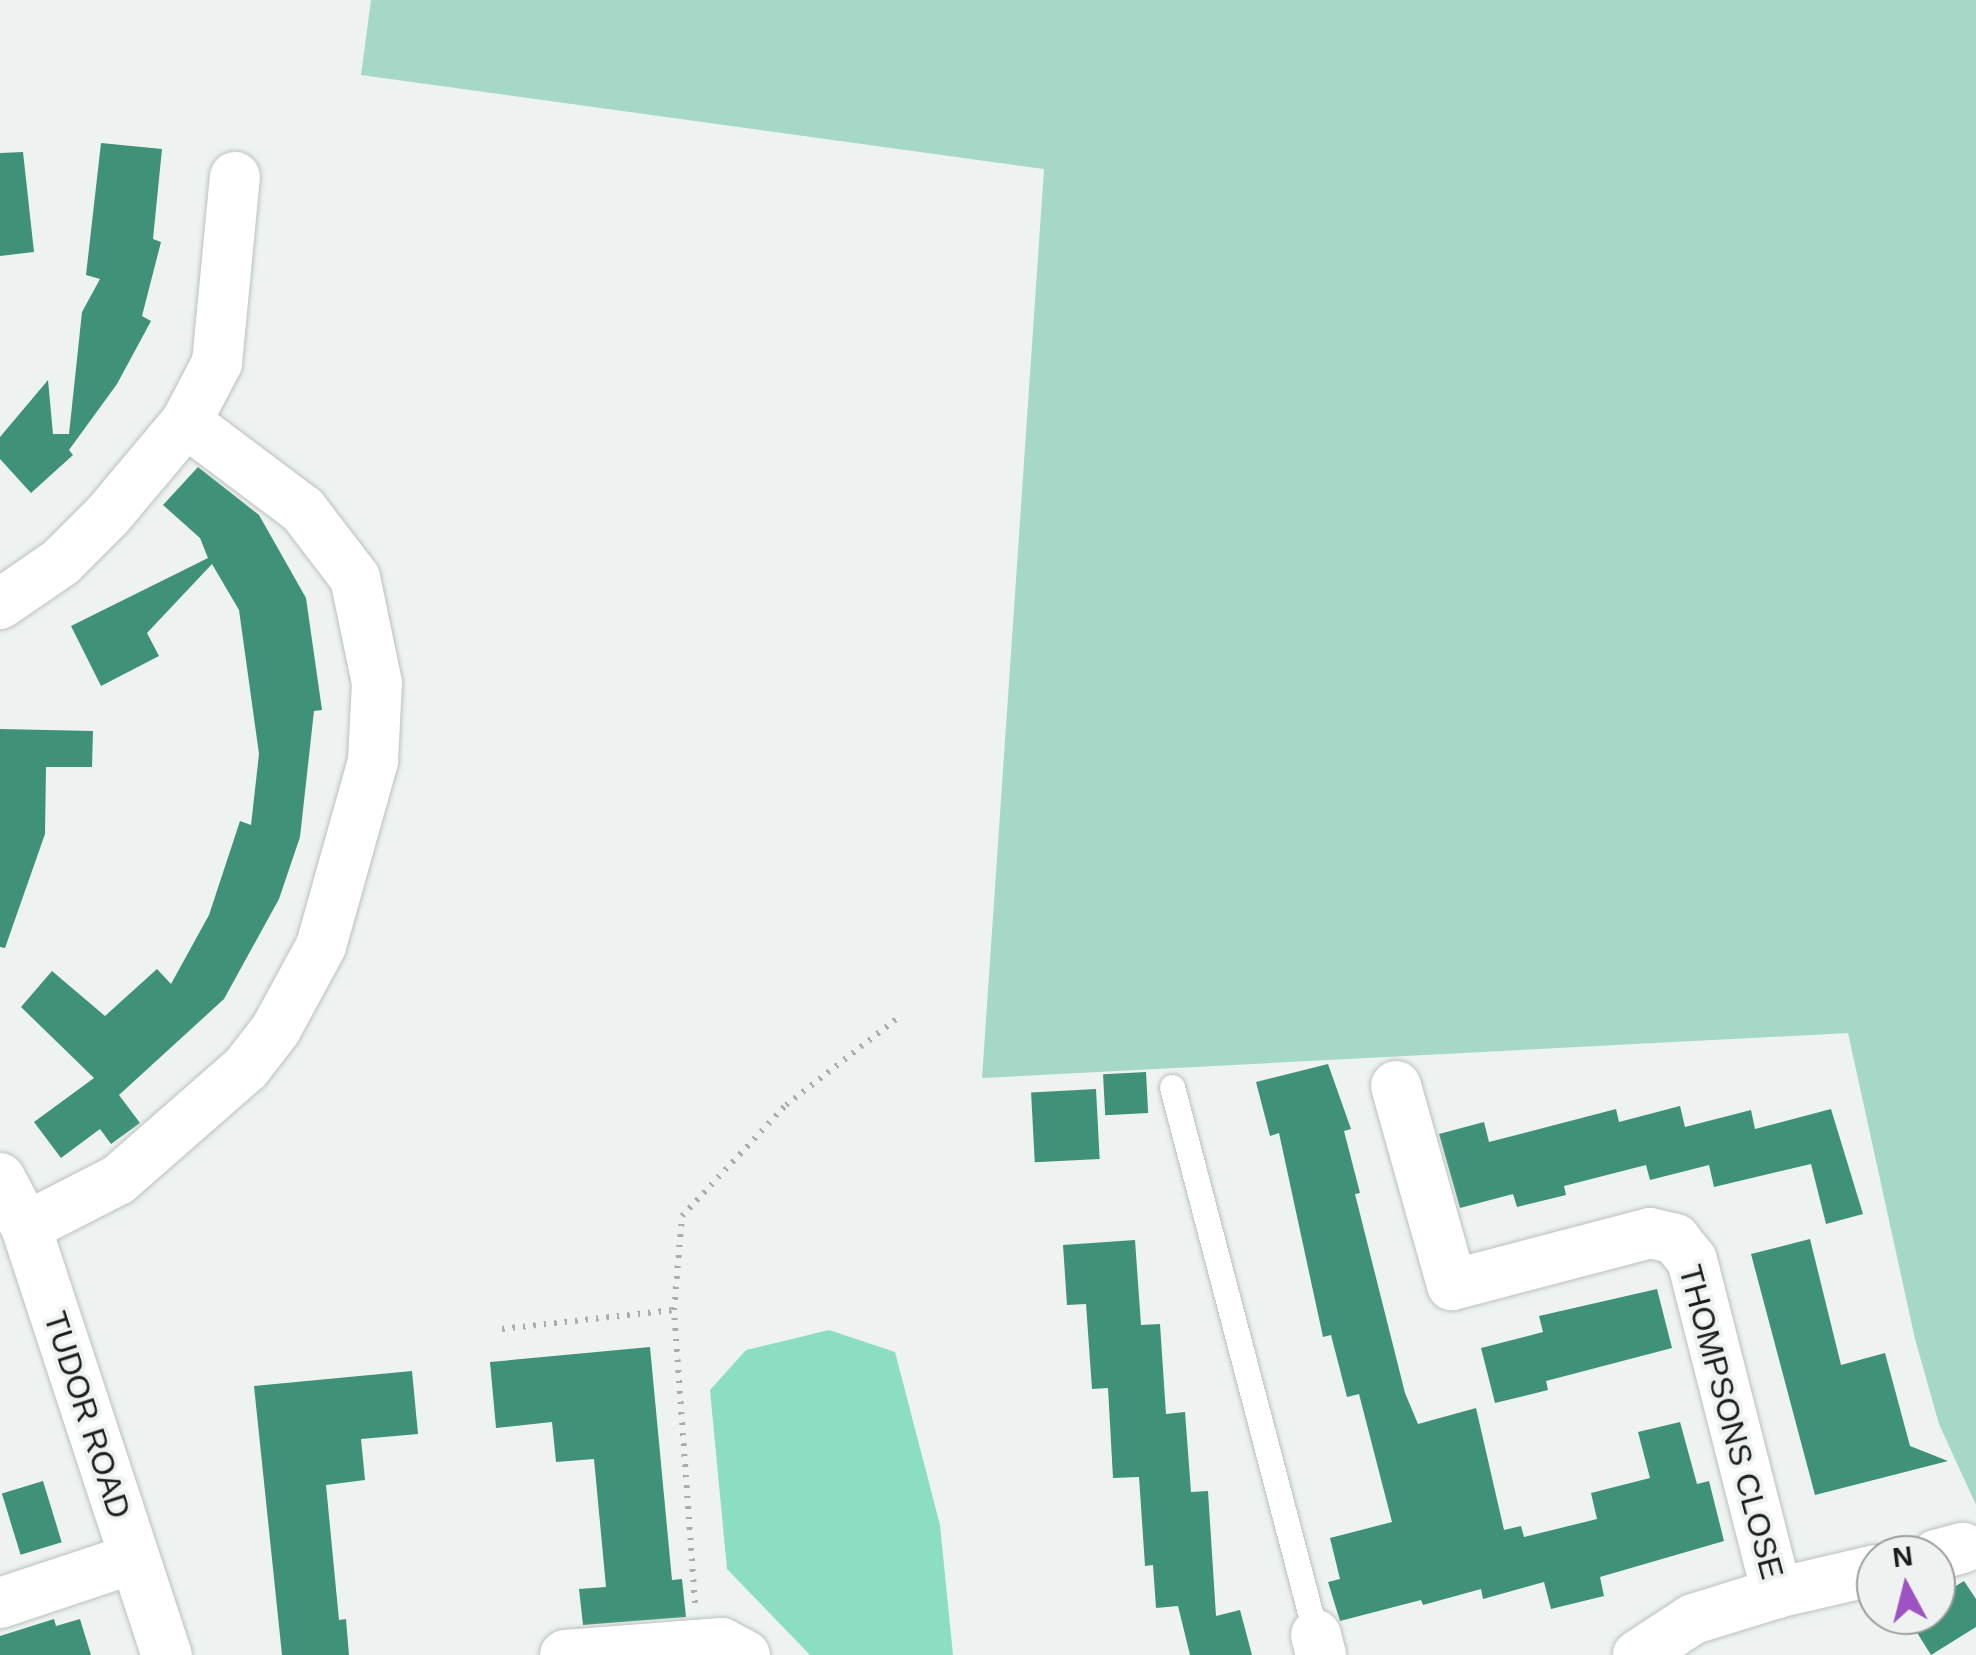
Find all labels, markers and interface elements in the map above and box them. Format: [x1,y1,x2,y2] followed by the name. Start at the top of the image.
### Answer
[1671,1261,1791,1583] street label: THOMPSONS CLOSE
[36,1307,138,1523] street label: TUDOR ROAD
[1856,1535,1956,1635] north arrow
[1891,1540,1914,1573] text: N

